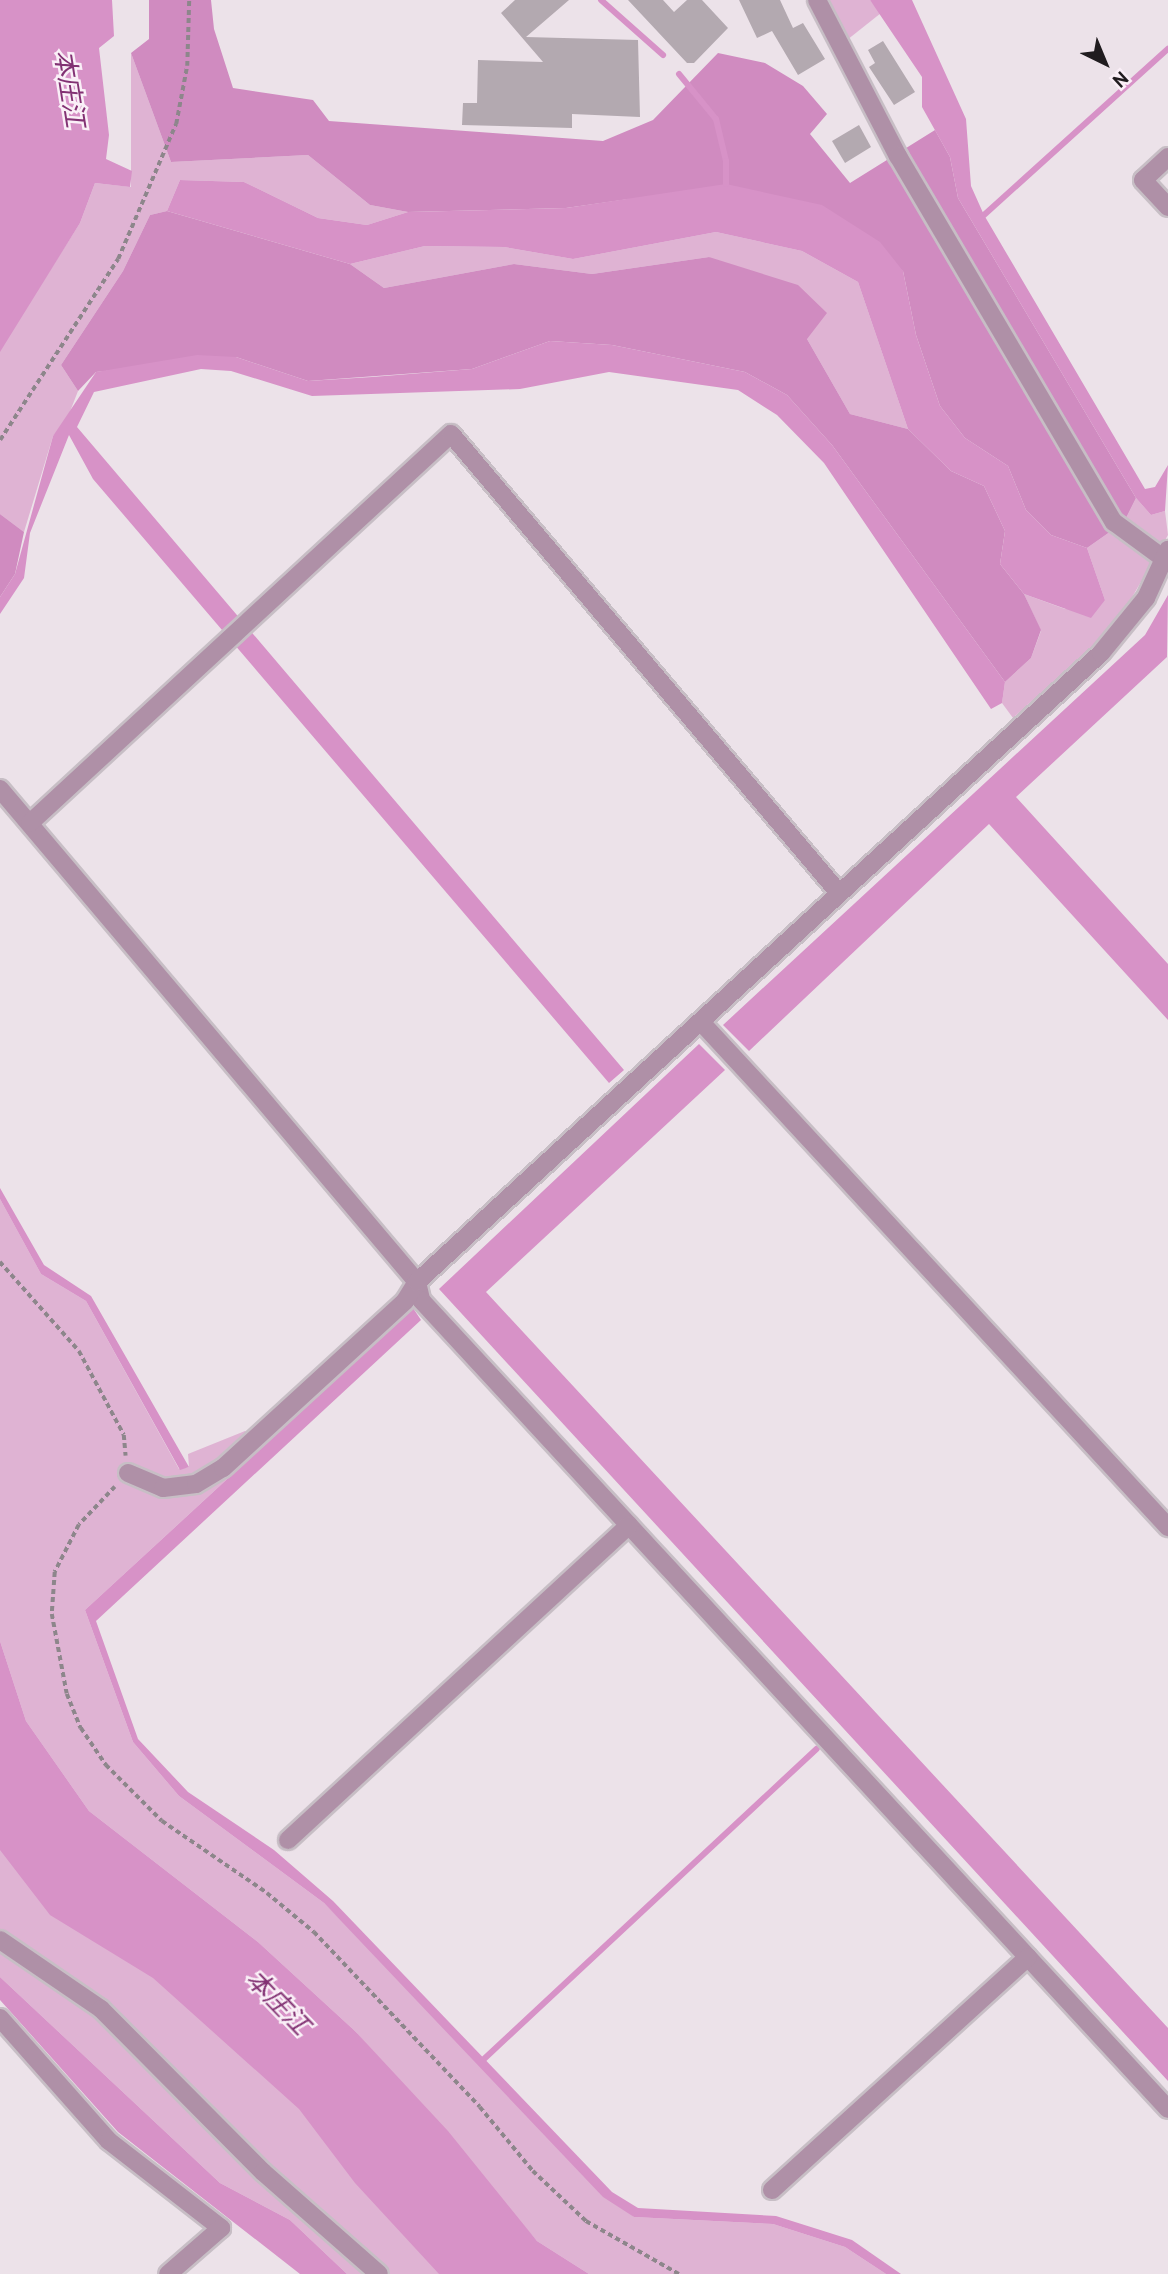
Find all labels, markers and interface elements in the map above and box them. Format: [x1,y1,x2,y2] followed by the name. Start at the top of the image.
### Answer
[1070,28,1140,98] north arrow
[45,48,89,130] water label: 本庄江
[1106,65,1132,92] text: N
[238,1965,314,2043] water label: 本庄江

